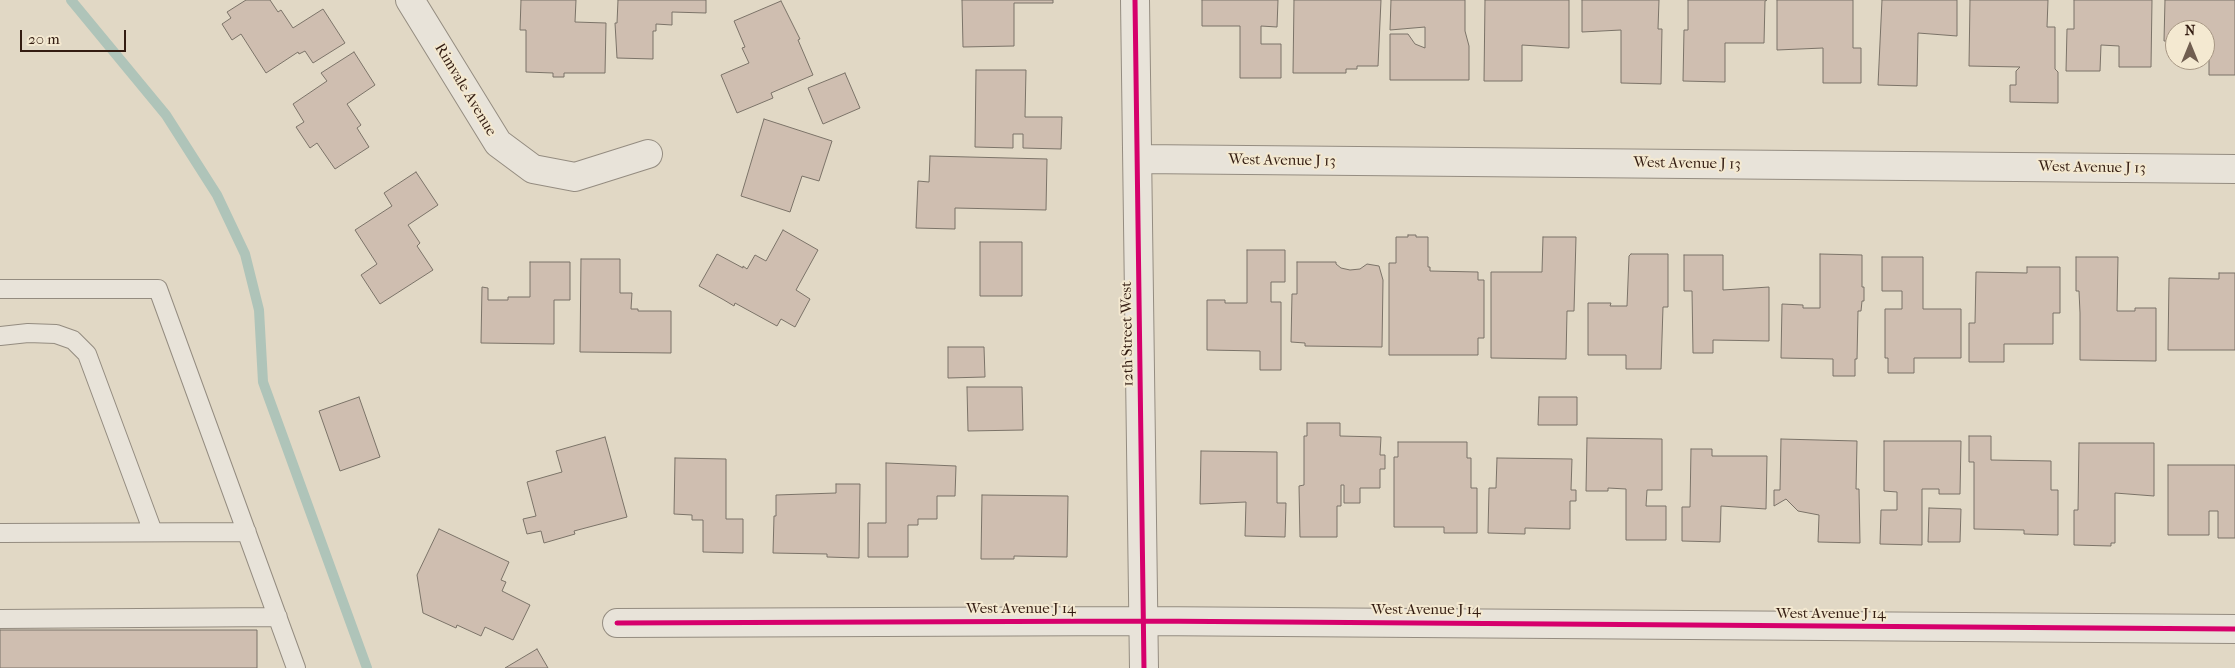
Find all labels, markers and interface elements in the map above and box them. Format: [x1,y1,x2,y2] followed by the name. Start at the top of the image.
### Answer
[22,20,129,52] scale bar
[2165,20,2215,70] north arrow
[2185,22,2195,39] text: N
[28,30,60,48] text: 20 m
[430,40,500,140] street label: Rimvale Avenue
[1228,151,1336,171] street label: West Avenue J 13
[1633,154,1741,174] street label: West Avenue J 13
[2038,158,2146,178] street label: West Avenue J 13
[1118,281,1138,387] street label: 12th Street West
[966,600,1076,618] street label: West Avenue J 14
[1371,601,1481,619] street label: West Avenue J 14
[1776,605,1886,623] street label: West Avenue J 14

